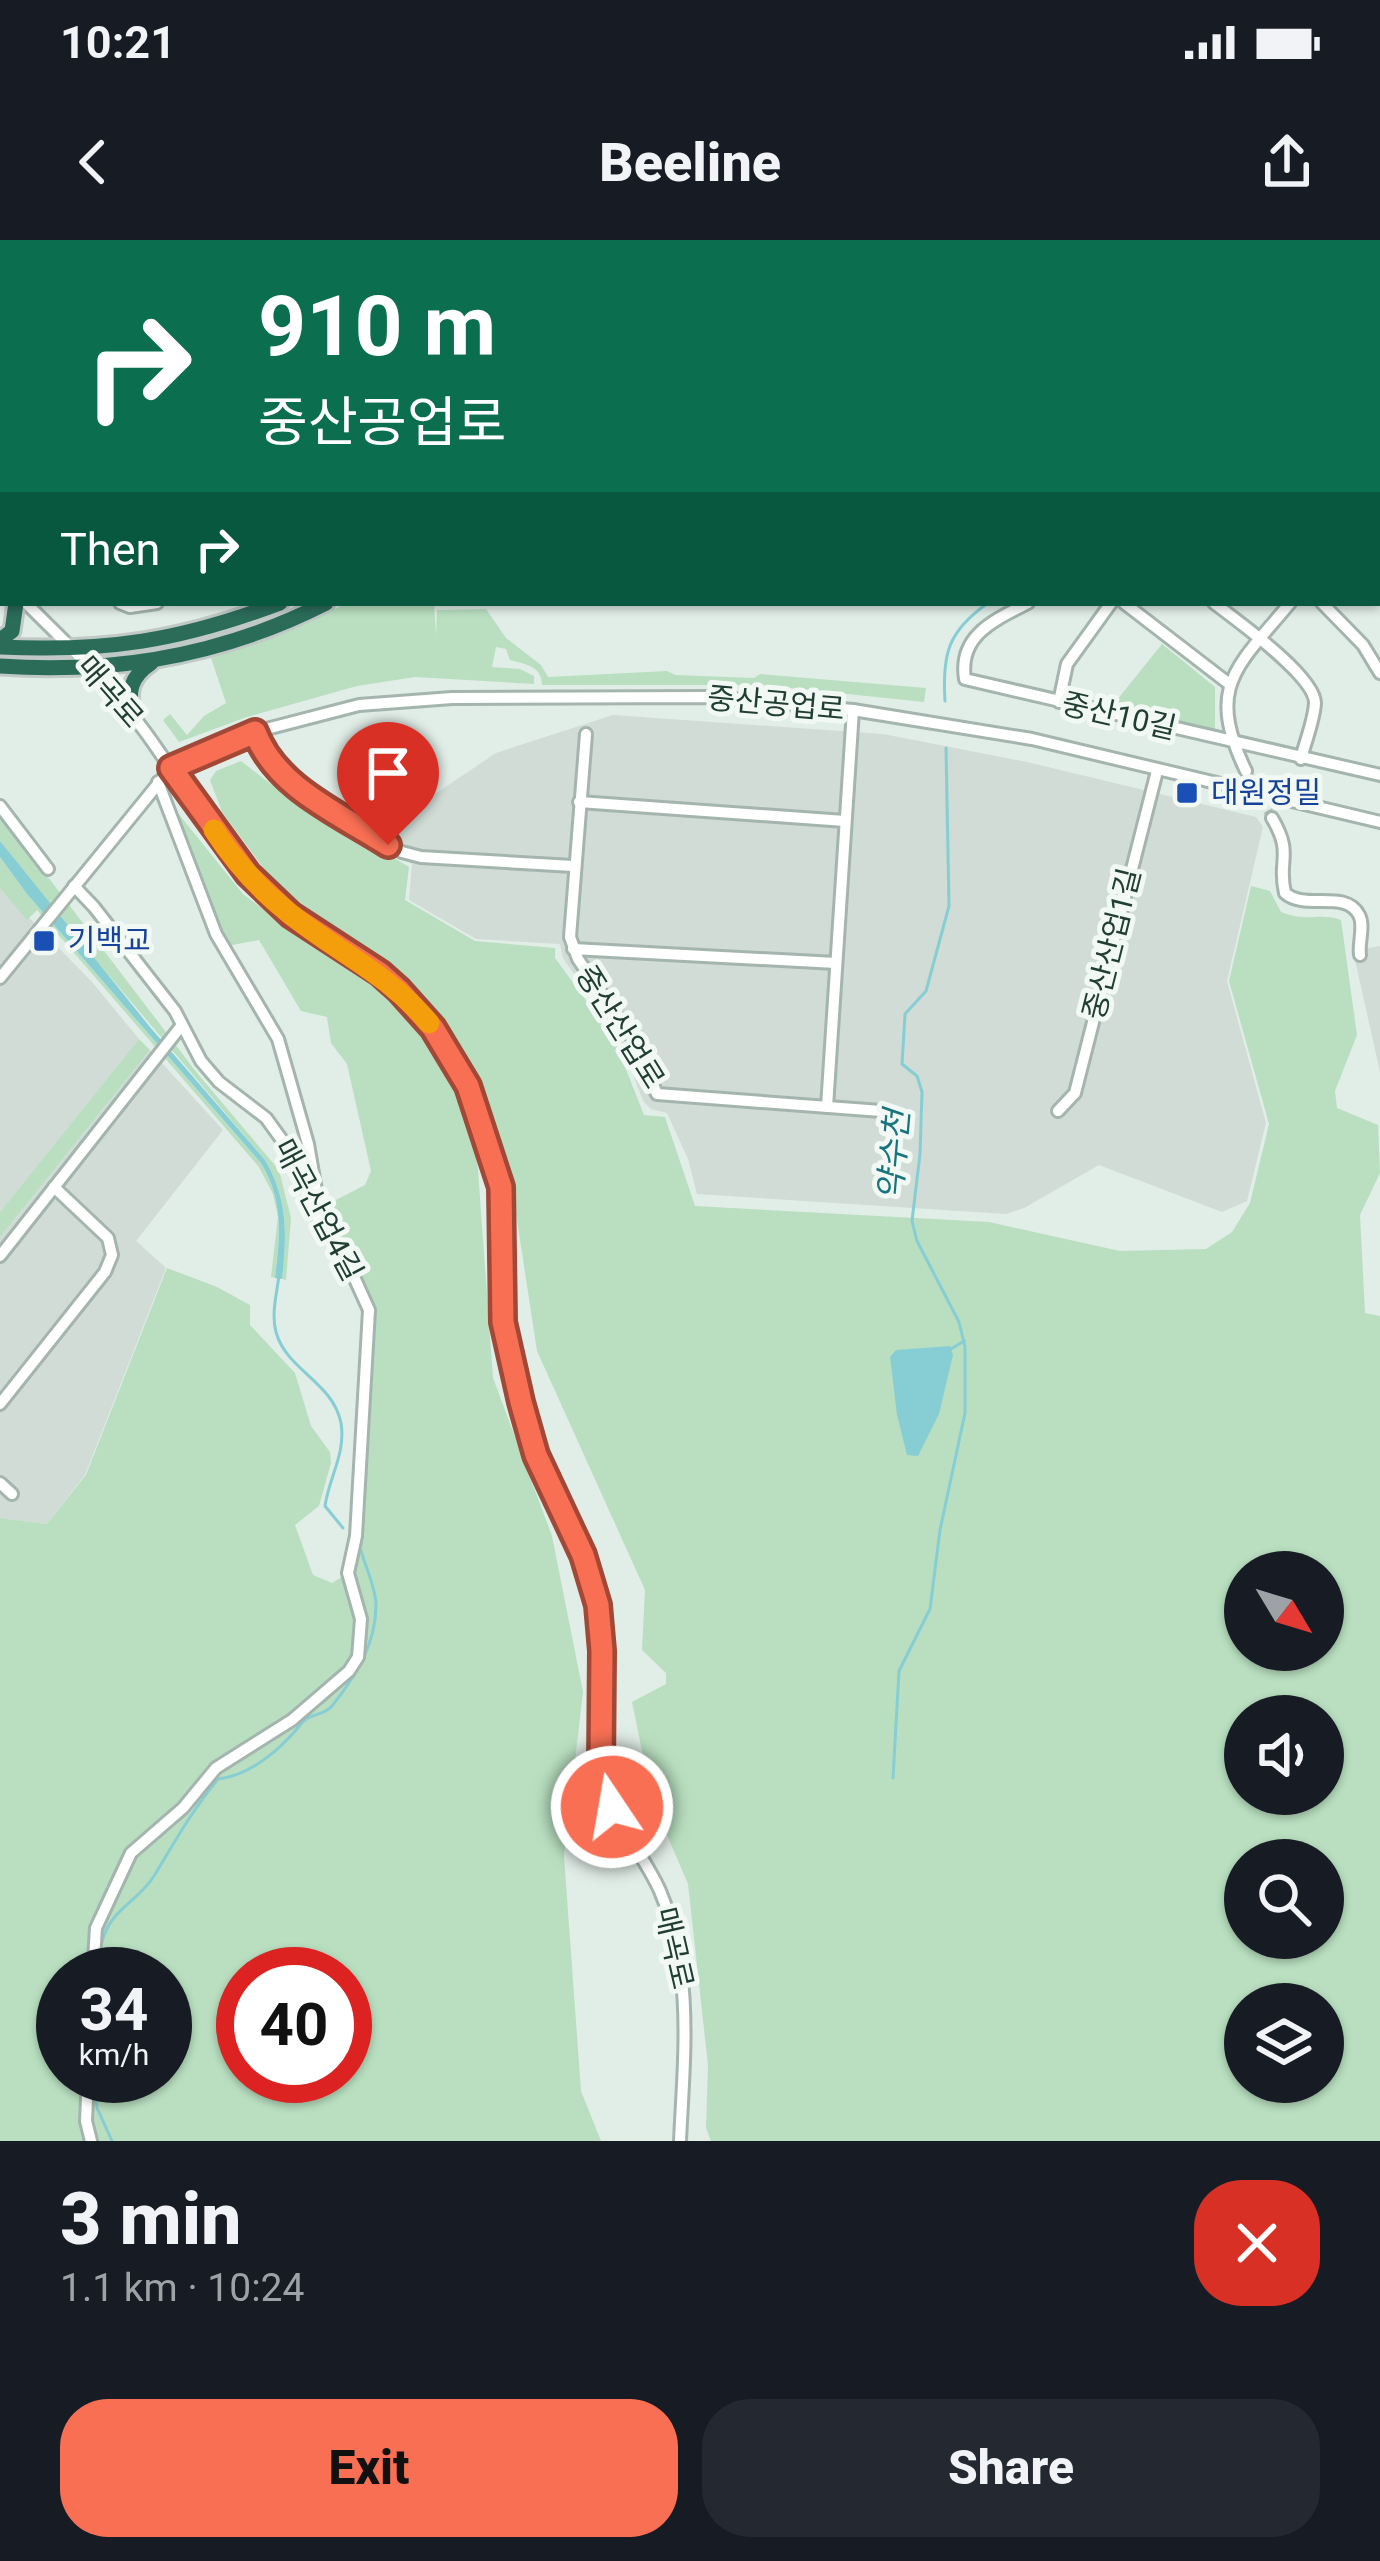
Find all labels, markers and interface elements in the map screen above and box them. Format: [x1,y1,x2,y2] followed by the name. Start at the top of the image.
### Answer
[60,16,176,69] text: 10:21
[60,129,126,195] icon: back
[1254,129,1320,195] icon: share
[599,131,781,194] text: Beeline
[258,277,496,376] text: 910 m
[60,288,216,444] icon: right
[258,391,506,454] text: 중산공업로
[184,516,250,582] icon: right
[60,523,160,576] text: Then
[70,649,151,734] street label: 매곡로
[706,680,846,727] street label: 중산공업로
[1058,685,1180,746] street label: 중산10길
[337,722,439,845] pin
[355,740,421,806] icon: arrive
[1211,775,1321,810] place label: 대원정밀
[1174,780,1200,806] marker: 대원정밀
[1076,865,1147,1023] street label: 중산산업1길
[68,923,151,958] place label: 기백교
[31,928,57,954] marker: 기백교
[569,959,672,1095] street label: 중산산업로
[870,1104,917,1202] water label: 약수천
[267,1133,370,1286] street label: 매곡산업4길
[1224,1551,1344,1671] north arrow
[1224,1551,1344,2103] map controls
[1224,1695,1344,1815] button: sound
[549,1744,675,1870] position arrow
[1224,1839,1344,1959] button: search
[648,1904,701,1992] street label: 매곡로
[216,1947,372,2103] speed limit sign: 40
[80,1974,148,2045] text: 34
[1224,1983,1344,2103] button: layers
[79,2037,149,2072] text: km/h
[60,2177,242,2262] text: 3 min
[1194,2180,1320,2306] button: close
[60,2265,304,2311] text: 1.1 km · 10:24
[60,2399,678,2537] button: Exit
[702,2399,1320,2537] button: Share

